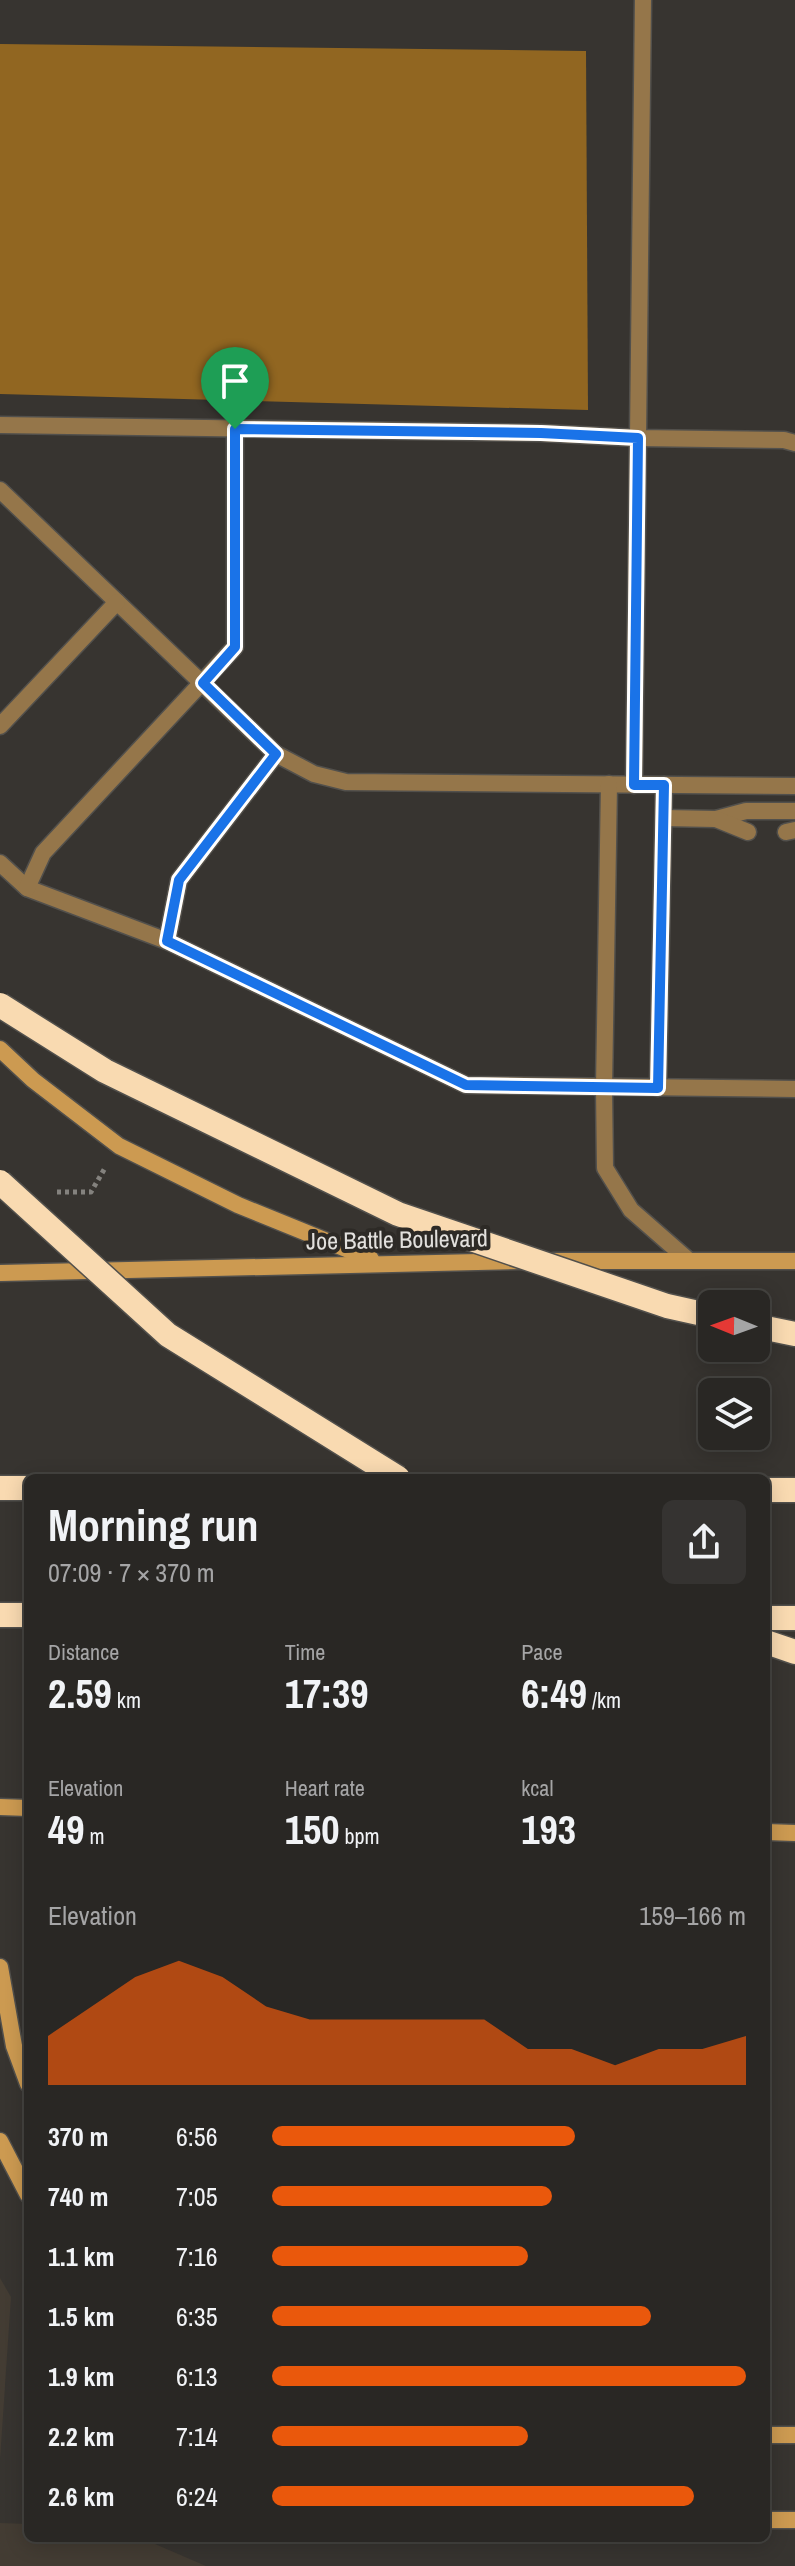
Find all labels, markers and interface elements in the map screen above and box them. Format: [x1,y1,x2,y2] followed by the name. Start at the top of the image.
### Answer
[201,347,269,429] pin
[213,359,257,403] icon: arrive
[306,1221,488,1257] street label: Joe Battle Boulevard
[698,1290,770,1362] north arrow
[698,1290,770,1450] map controls
[698,1378,770,1450] button: layers
[48,1495,258,1555] text: Morning run
[662,1500,746,1584] button: share
[48,1555,215,1590] text: 07:09 · 7 × 370 m
[48,1637,119,1667] text: Distance
[285,1637,325,1667] text: Time
[521,1637,562,1667] text: Pace
[48,1667,112,1720] text: 2.59
[285,1667,369,1720] text: 17:39
[521,1667,587,1720] text: 6:49
[112,1685,141,1715] text: km
[587,1685,621,1715] text: /km
[48,1773,123,1803] text: Elevation
[285,1773,365,1803] text: Heart rate
[521,1773,553,1803] text: kcal
[48,1803,84,1856] text: 49
[285,1803,339,1856] text: 150
[521,1803,576,1856] text: 193
[84,1821,105,1851] text: m
[339,1821,380,1851] text: bpm
[48,1898,137,1933] text: Elevation
[639,1898,746,1933] text: 159–166 m
[48,2119,108,2154] text: 370 m
[176,2119,218,2154] text: 6:56
[48,2179,108,2214] text: 740 m
[176,2179,218,2214] text: 7:05
[48,2239,114,2274] text: 1.1 km
[176,2239,218,2274] text: 7:16
[48,2299,114,2334] text: 1.5 km
[176,2299,218,2334] text: 6:35
[48,2359,114,2394] text: 1.9 km
[176,2359,218,2394] text: 6:13
[48,2419,114,2454] text: 2.2 km
[176,2419,218,2454] text: 7:14
[48,2479,114,2514] text: 2.6 km
[176,2479,218,2514] text: 6:24

